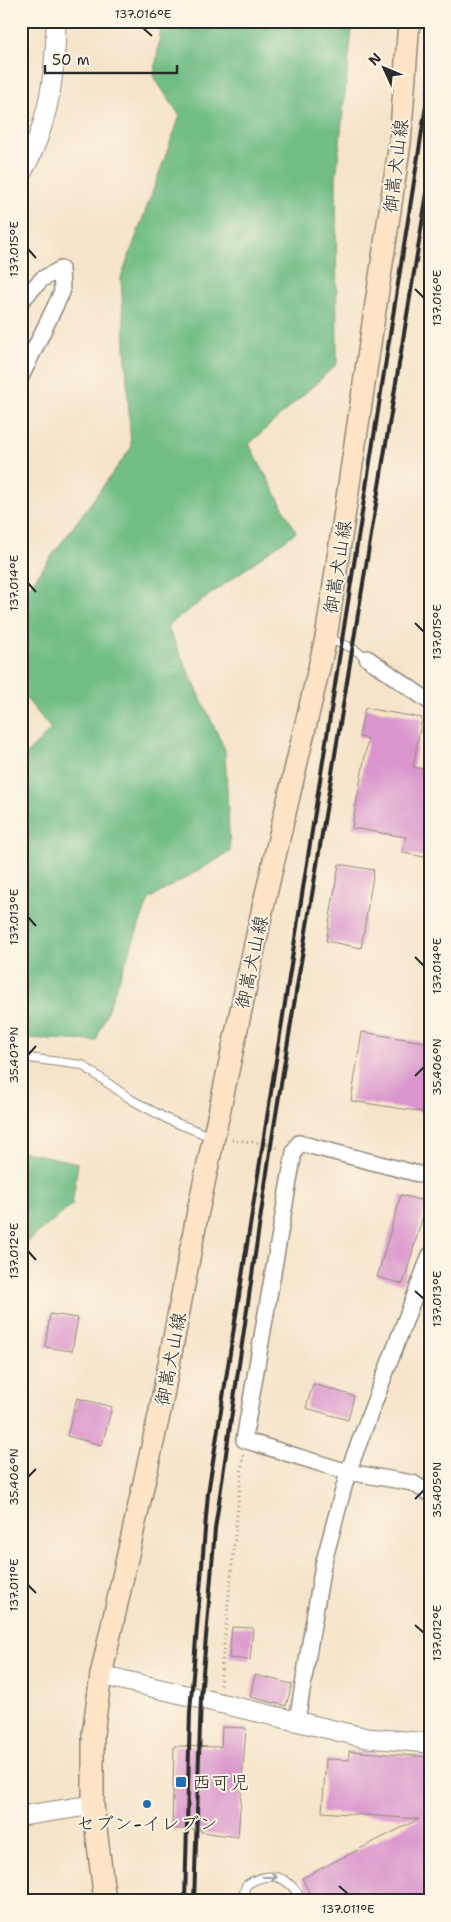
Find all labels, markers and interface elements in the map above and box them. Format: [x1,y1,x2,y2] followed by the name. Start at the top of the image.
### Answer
[115,6,171,22] text: 137.016°E
[45,42,178,74] scale bar
[358,42,408,92] north arrow
[364,49,385,69] text: N
[52,50,90,70] text: 50 m
[377,117,414,215] street label: 御嵩犬山線
[6,221,22,277] text: 137.015°E
[429,270,445,326] text: 137.016°E
[318,518,357,616] street label: 御嵩犬山線
[6,555,22,611] text: 137.014°E
[429,604,445,660] text: 137.015°E
[6,889,22,945] text: 137.013°E
[229,913,274,1011] street label: 御嵩犬山線
[429,938,445,994] text: 137.014°E
[6,1026,22,1084] text: 35.407°N
[429,1038,445,1096] text: 35.406°N
[6,1223,22,1279] text: 137.012°E
[429,1271,445,1327] text: 137.013°E
[149,1310,192,1408] street label: 御嵩犬山線
[6,1448,22,1506] text: 35.406°N
[429,1462,445,1518] text: 35.405°N
[6,1558,22,1612] text: 137.011°E
[429,1605,445,1661] text: 137.012°E
[192,1770,249,1795] place label: 西可児
[174,1775,188,1789] marker: 西可児
[141,1798,153,1810] marker: セブン-イレブン
[76,1811,218,1836] place label: セブン-イレブン
[262,1872,278,1882] one-way arrow
[321,1901,375,1917] text: 137.011°E

